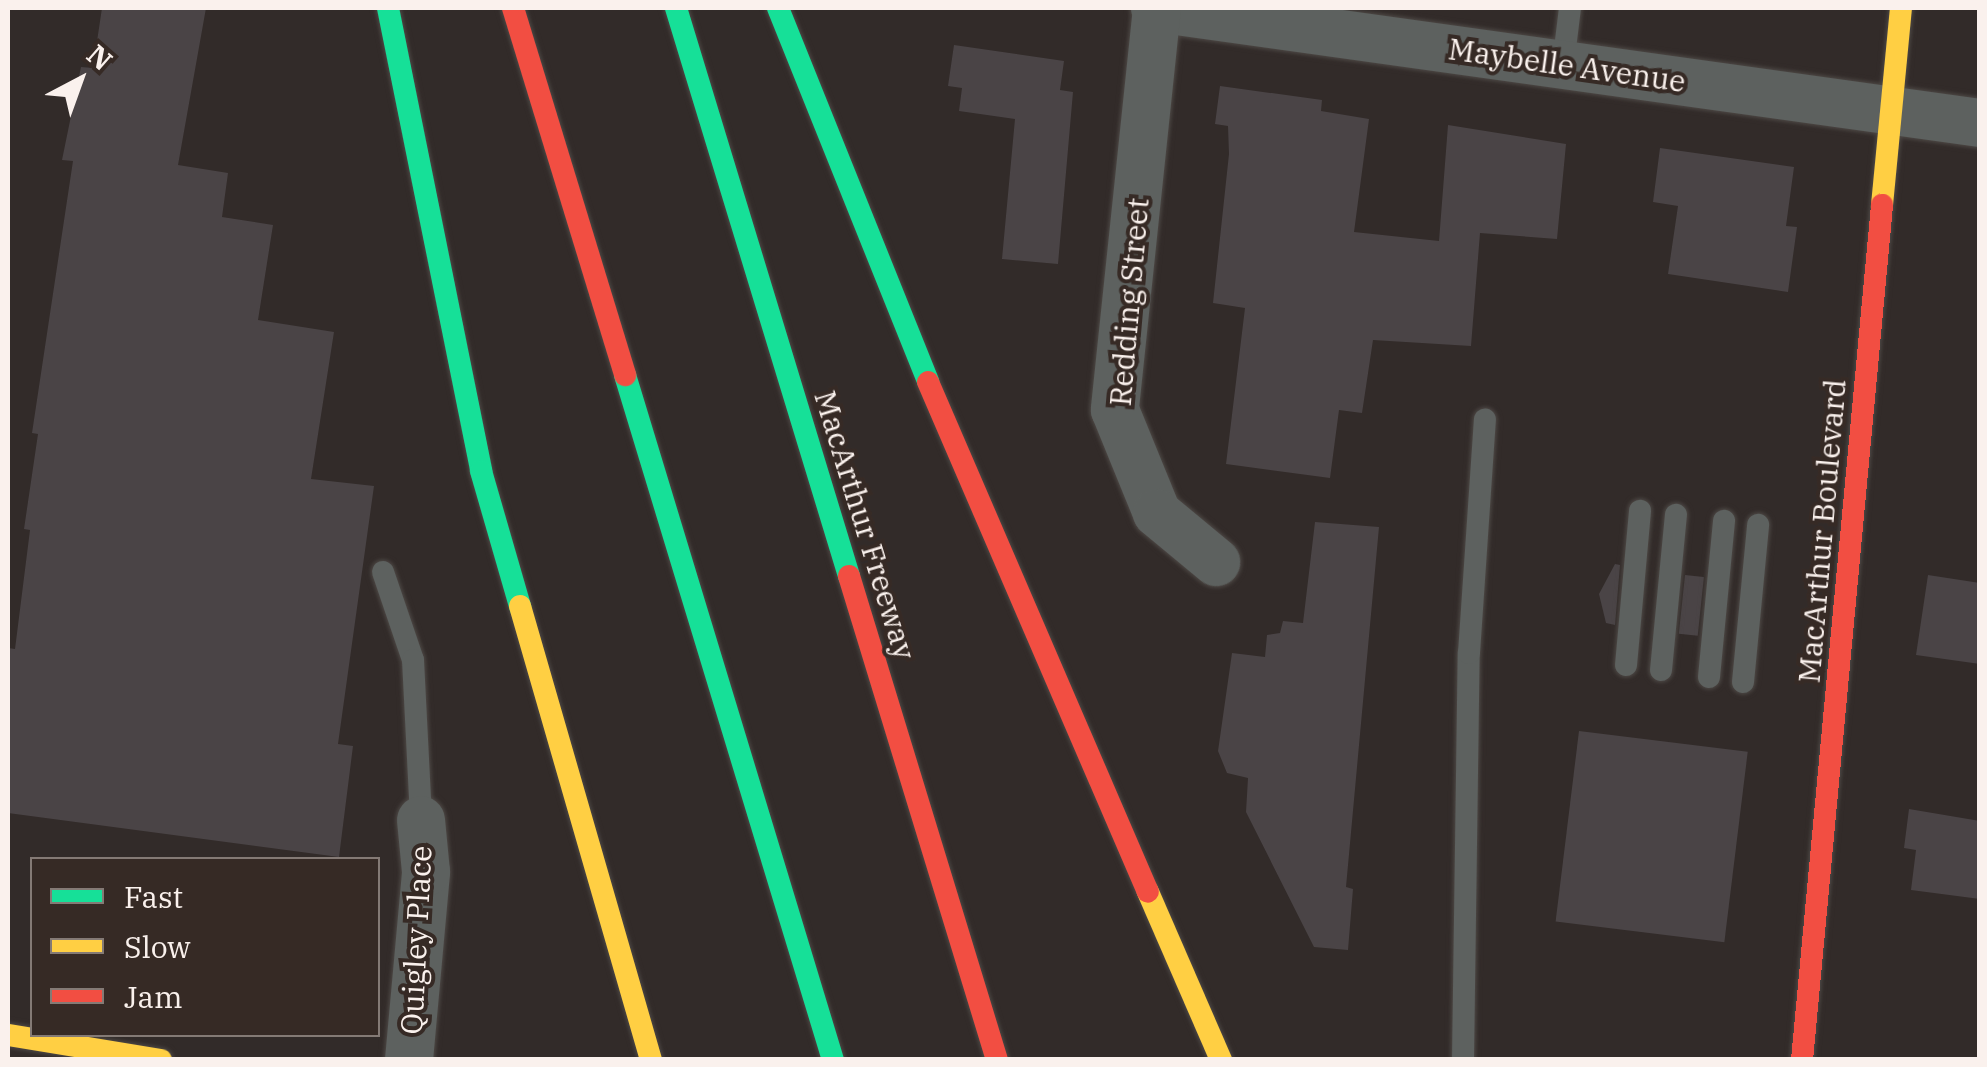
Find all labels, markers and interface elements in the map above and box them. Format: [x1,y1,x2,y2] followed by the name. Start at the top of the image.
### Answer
[30,30,130,130] north arrow
[1446,31,1688,99] street label: Maybelle Avenue
[80,36,121,78] text: N
[1102,196,1156,408] street label: Redding Street
[1791,378,1853,684] street label: MacArthur Boulevard
[807,386,923,664] street label: MacArthur Freeway
[393,845,439,1035] street label: Quigley Place
[30,857,380,1037] legend
[124,877,183,916] text: Fast
[124,927,191,966] text: Slow
[124,977,183,1016] text: Jam

